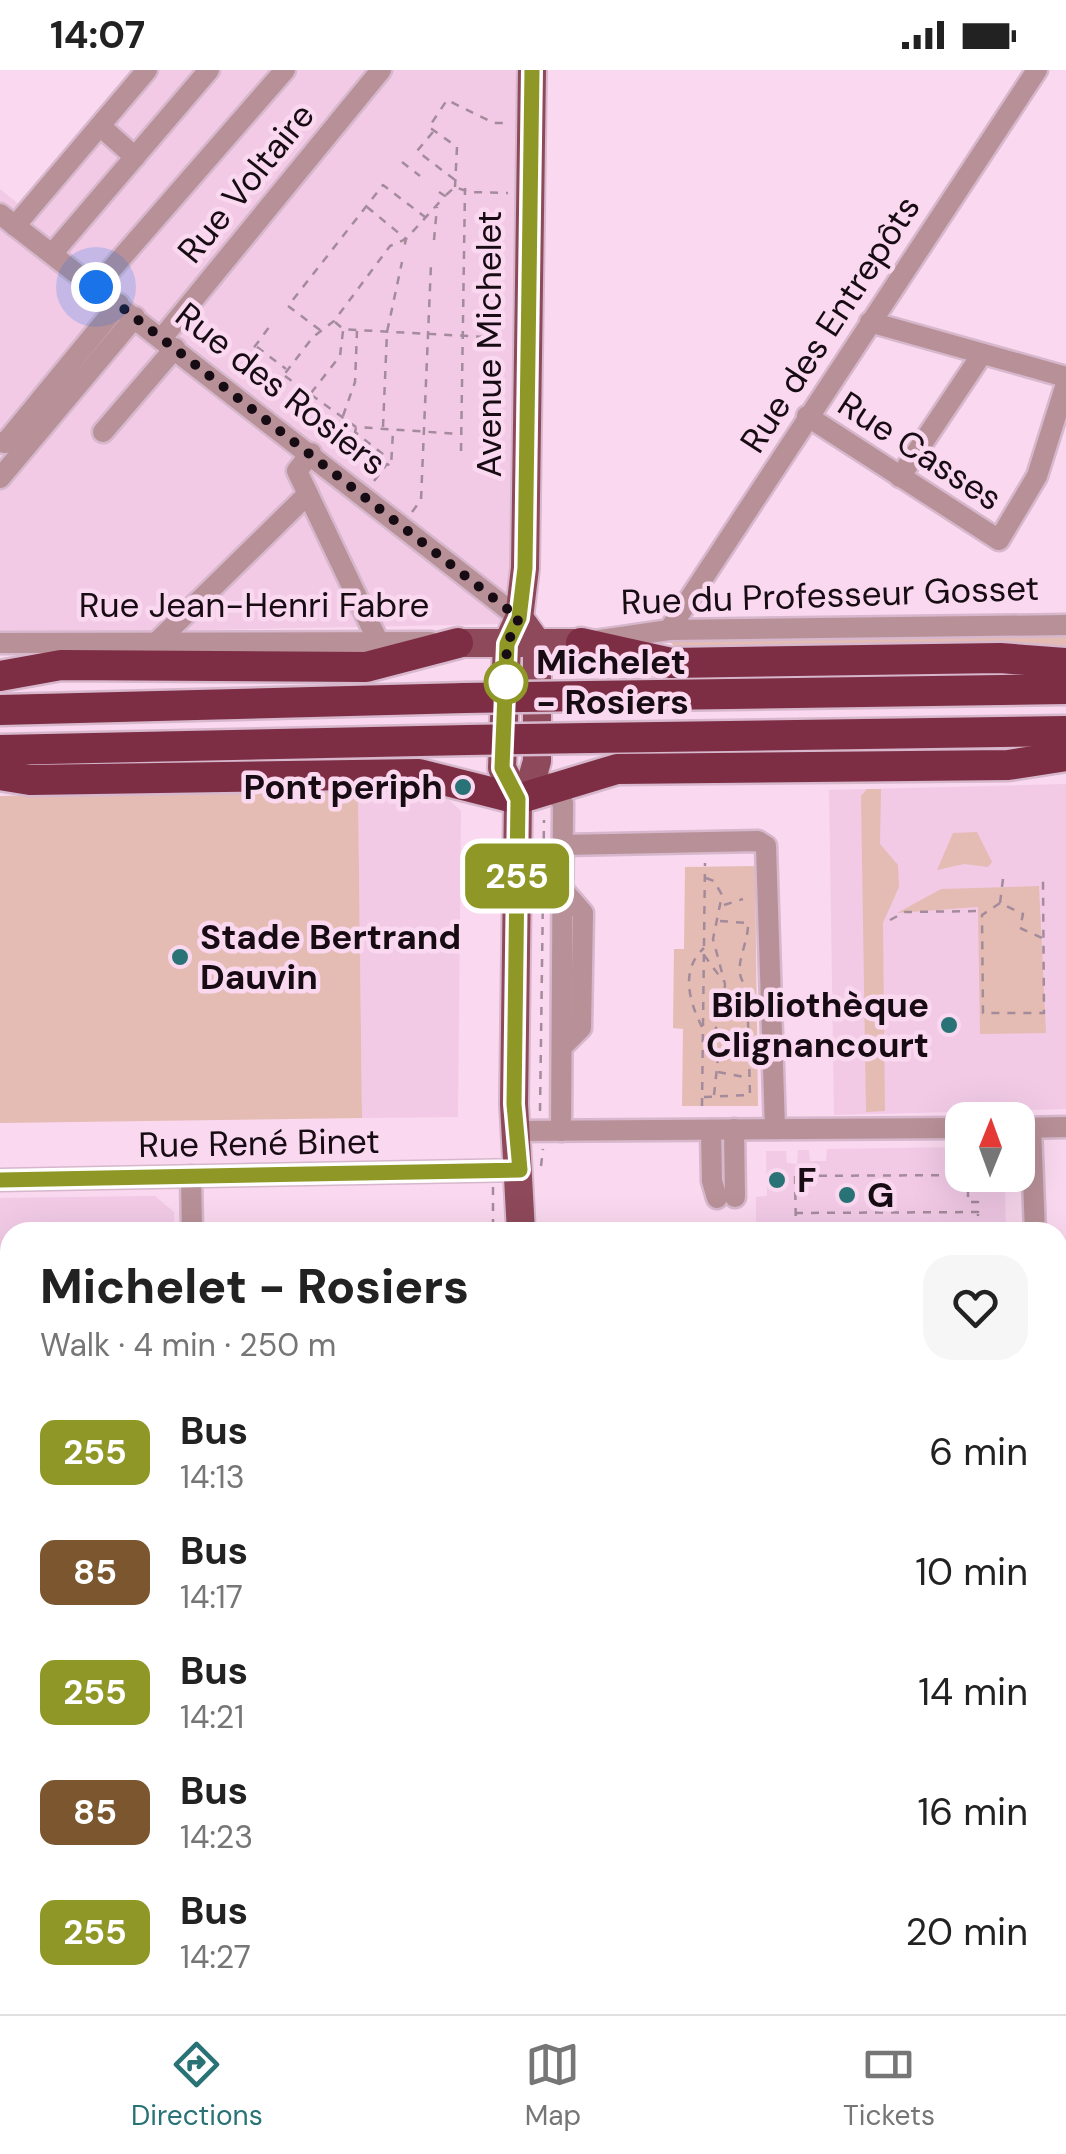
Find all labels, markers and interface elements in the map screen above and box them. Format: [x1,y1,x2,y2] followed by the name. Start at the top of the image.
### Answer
[50,10,145,60] text: 14:07
[167,94,325,272] street label: Rue Voltaire
[730,187,930,461] street label: Rue des Entrepôts
[466,211,512,477] street label: Avenue Michelet
[71,262,121,312] your location
[166,292,396,486] street label: Rue des Rosiers
[829,381,1011,521] street label: Rue Casses
[620,565,1040,625] street label: Rue du Professeur Gosset
[79,582,429,628] street label: Rue Jean-Henri Fabre
[536,639,689,725] place label: Michelet - Rosiers
[485,661,527,703] marker: Michelet - Rosiers
[244,764,443,810] place label: Pont periph
[452,776,474,798] marker: Pont periph
[460,844,574,908] line badge: 255
[485,853,549,899] text: 255
[200,914,461,1000] place label: Stade Bertrand Dauvin
[169,946,191,968] marker: Stade Bertrand Dauvin
[706,982,929,1068] place label: Bibliothèque Clignancourt
[938,1014,960,1036] marker: Bibliothèque Clignancourt
[945,1102,1035,1192] north arrow
[945,1102,1035,1192] map controls
[138,1118,380,1168] street label: Rue René Binet
[797,1157,816,1203] place label: F
[766,1169,788,1191] marker: F
[867,1172,894,1218] place label: G
[836,1184,858,1206] marker: G
[40,1255,469,1318] text: Michelet - Rosiers
[923,1255,1028,1360] button: heart
[40,1324,336,1366] text: Walk · 4 min · 250 m
[180,1406,248,1456] text: Bus
[929,1427,1028,1477] text: 6 min
[63,1429,127,1475] text: 255
[180,1456,245,1498] text: 14:13
[180,1526,248,1576] text: Bus
[915,1547,1028,1597] text: 10 min
[73,1549,117,1595] text: 85
[180,1576,243,1618] text: 14:17
[180,1646,248,1696] text: Bus
[918,1667,1028,1717] text: 14 min
[63,1669,127,1715] text: 255
[180,1696,244,1738] text: 14:21
[180,1766,248,1816] text: Bus
[917,1787,1028,1837] text: 16 min
[73,1789,117,1835] text: 85
[180,1816,253,1858] text: 14:23
[180,1886,248,1936] text: Bus
[906,1907,1028,1957] text: 20 min
[63,1909,127,1955] text: 255
[180,1936,251,1978] text: 14:27
[131,2037,263,2134] tab: Directions
[525,2037,581,2134] tab: Map
[843,2037,935,2134] tab: Tickets

